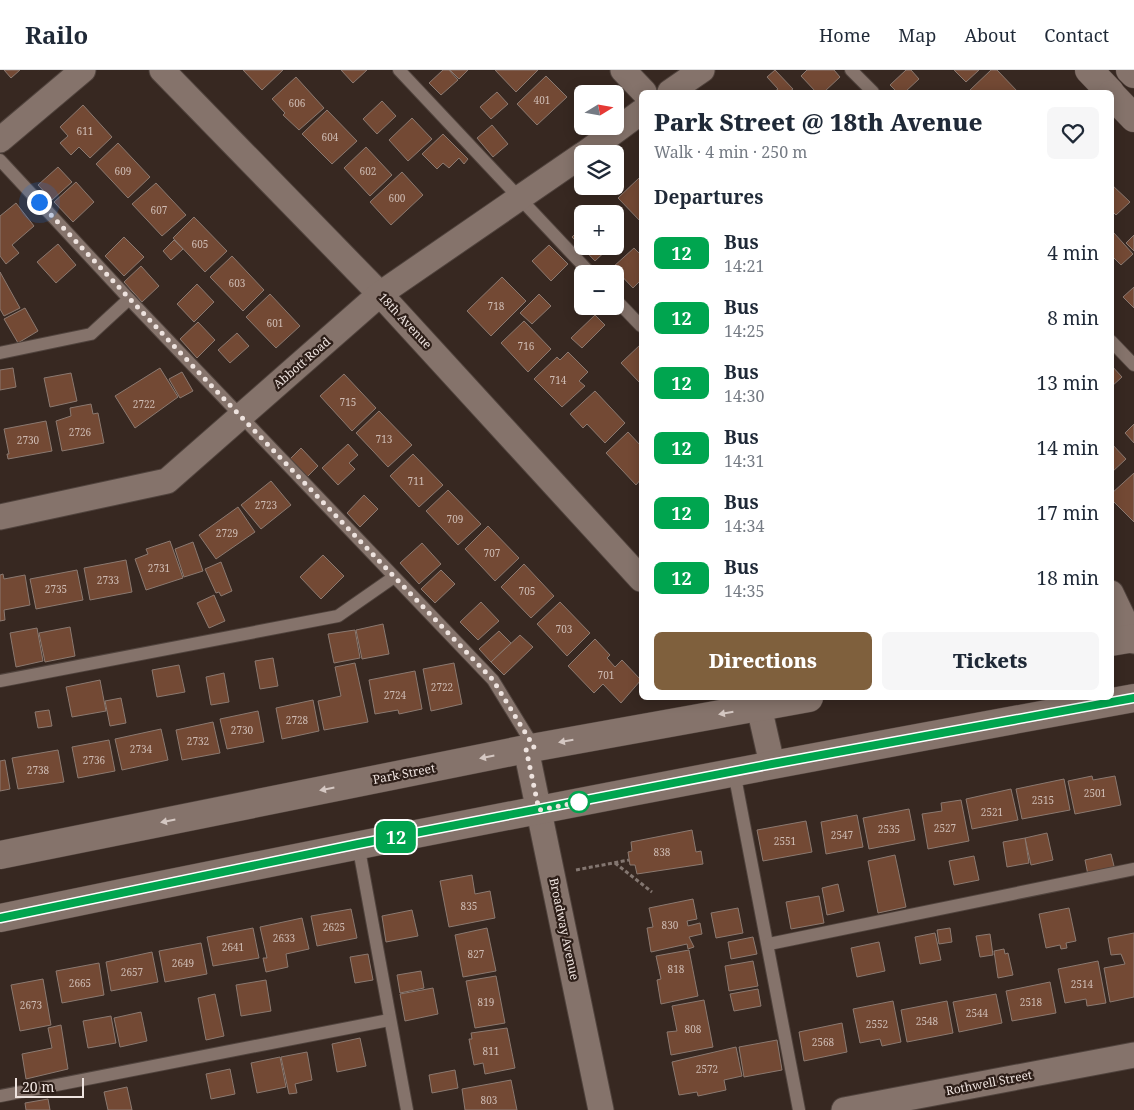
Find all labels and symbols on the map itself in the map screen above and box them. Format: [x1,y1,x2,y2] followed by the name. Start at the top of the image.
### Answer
[574,85,624,135] north arrow
[534,93,550,107] house number: 401
[289,96,306,110] house number: 606
[77,124,93,138] house number: 611
[322,130,339,144] house number: 604
[115,164,131,178] house number: 609
[360,164,376,178] house number: 602
[27,190,52,215] your location
[389,191,406,205] house number: 600
[151,203,168,217] house number: 607
[192,237,208,251] house number: 605
[229,276,246,290] house number: 603
[375,289,436,353] street label: 18th Avenue
[488,299,505,313] house number: 718
[267,316,283,330] house number: 601
[269,333,334,392] street label: Abbott Road
[518,339,535,353] house number: 716
[550,373,567,387] house number: 714
[340,395,356,409] house number: 715
[133,397,155,411] house number: 2722
[69,425,92,439] house number: 2726
[376,432,393,446] house number: 713
[17,433,40,447] house number: 2730
[408,474,424,488] house number: 711
[255,498,278,512] house number: 2723
[447,512,463,526] house number: 709
[216,526,238,540] house number: 2729
[484,546,501,560] house number: 707
[148,561,170,575] house number: 2731
[97,573,120,587] house number: 2733
[45,582,67,596] house number: 2735
[519,584,535,598] house number: 705
[556,622,573,636] house number: 703
[598,668,614,682] house number: 701
[431,680,453,694] house number: 2722
[384,688,407,702] house number: 2724
[718,709,734,717] one-way arrow
[286,713,309,727] house number: 2728
[231,723,254,737] house number: 2730
[187,734,209,748] house number: 2732
[558,738,574,746] one-way arrow
[130,742,153,756] house number: 2734
[83,753,106,767] house number: 2736
[478,753,494,761] one-way arrow
[371,759,437,788] street label: Park Street
[27,763,50,777] house number: 2738
[320,785,335,793] one-way arrow
[1084,786,1106,800] house number: 2501
[568,791,590,813] unlabelled marker
[1032,793,1054,807] house number: 2515
[981,805,1003,819] house number: 2521
[160,818,176,826] one-way arrow
[374,821,418,853] line badge: 12
[934,821,957,835] house number: 2527
[878,822,900,836] house number: 2535
[831,828,854,842] house number: 2547
[774,834,796,848] house number: 2551
[654,845,671,859] house number: 838
[545,876,584,982] street label: Broadway Avenue
[461,899,477,913] house number: 835
[662,918,679,932] house number: 830
[323,920,345,934] house number: 2625
[273,931,296,945] house number: 2633
[222,940,244,954] house number: 2641
[468,947,485,961] house number: 827
[172,956,194,970] house number: 2649
[668,962,685,976] house number: 818
[121,965,144,979] house number: 2657
[69,976,91,990] house number: 2665
[1071,977,1094,991] house number: 2514
[478,995,494,1009] house number: 819
[1020,995,1043,1009] house number: 2518
[20,998,43,1012] house number: 2673
[966,1006,989,1020] house number: 2544
[916,1014,939,1028] house number: 2548
[866,1017,888,1031] house number: 2552
[685,1022,702,1036] house number: 808
[812,1035,835,1049] house number: 2568
[483,1044,499,1058] house number: 811
[696,1062,718,1076] house number: 2572
[944,1066,1033,1099] street label: Rothwell Street
[15,1075,84,1098] scale bar
[481,1093,498,1107] house number: 803

